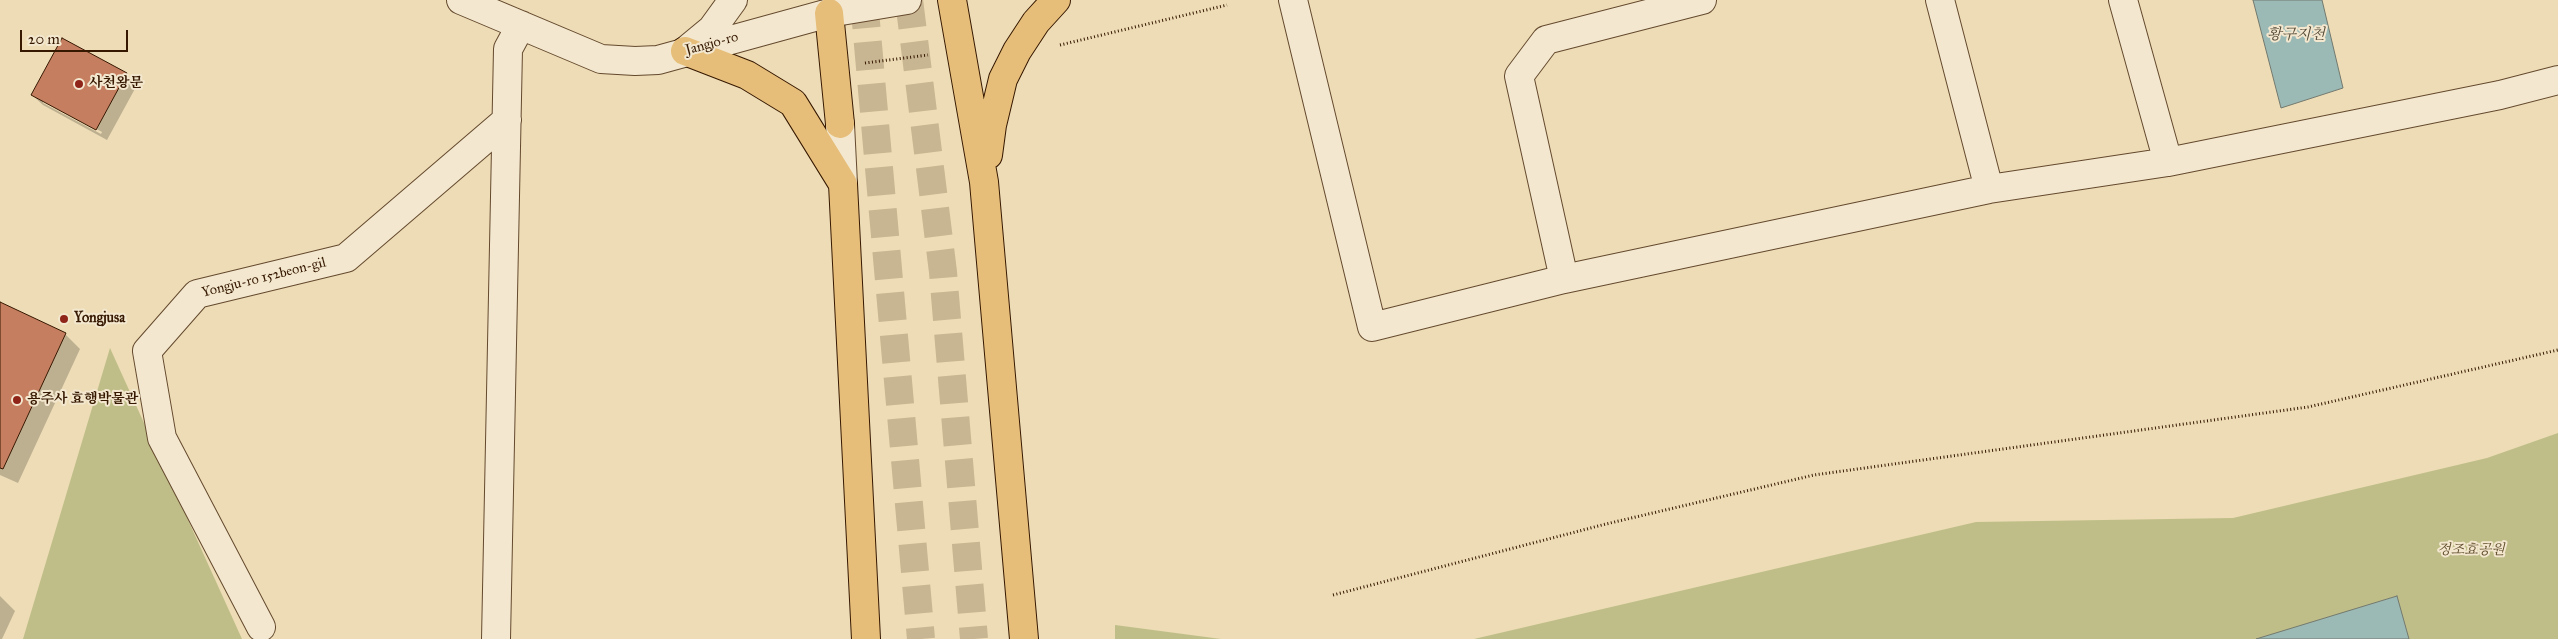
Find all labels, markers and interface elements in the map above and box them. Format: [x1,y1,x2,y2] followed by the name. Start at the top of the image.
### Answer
[22,20,130,52] scale bar
[2267,26,2325,44] water label: 황구지천
[684,29,740,59] street label: Jangjo-ro
[28,30,60,48] text: 20 m
[89,76,143,92] place label: 사천왕문
[73,78,85,90] marker: 사천왕문
[200,254,328,302] street label: Yongju-ro 152beon-gil
[74,311,125,327] place label: Yongjusa
[58,313,70,325] marker: Yongjusa
[27,392,138,408] place label: 용주사 효행박물관
[11,394,23,406] marker: 용주사 효행박물관
[2437,543,2505,559] park label: 정조효공원

